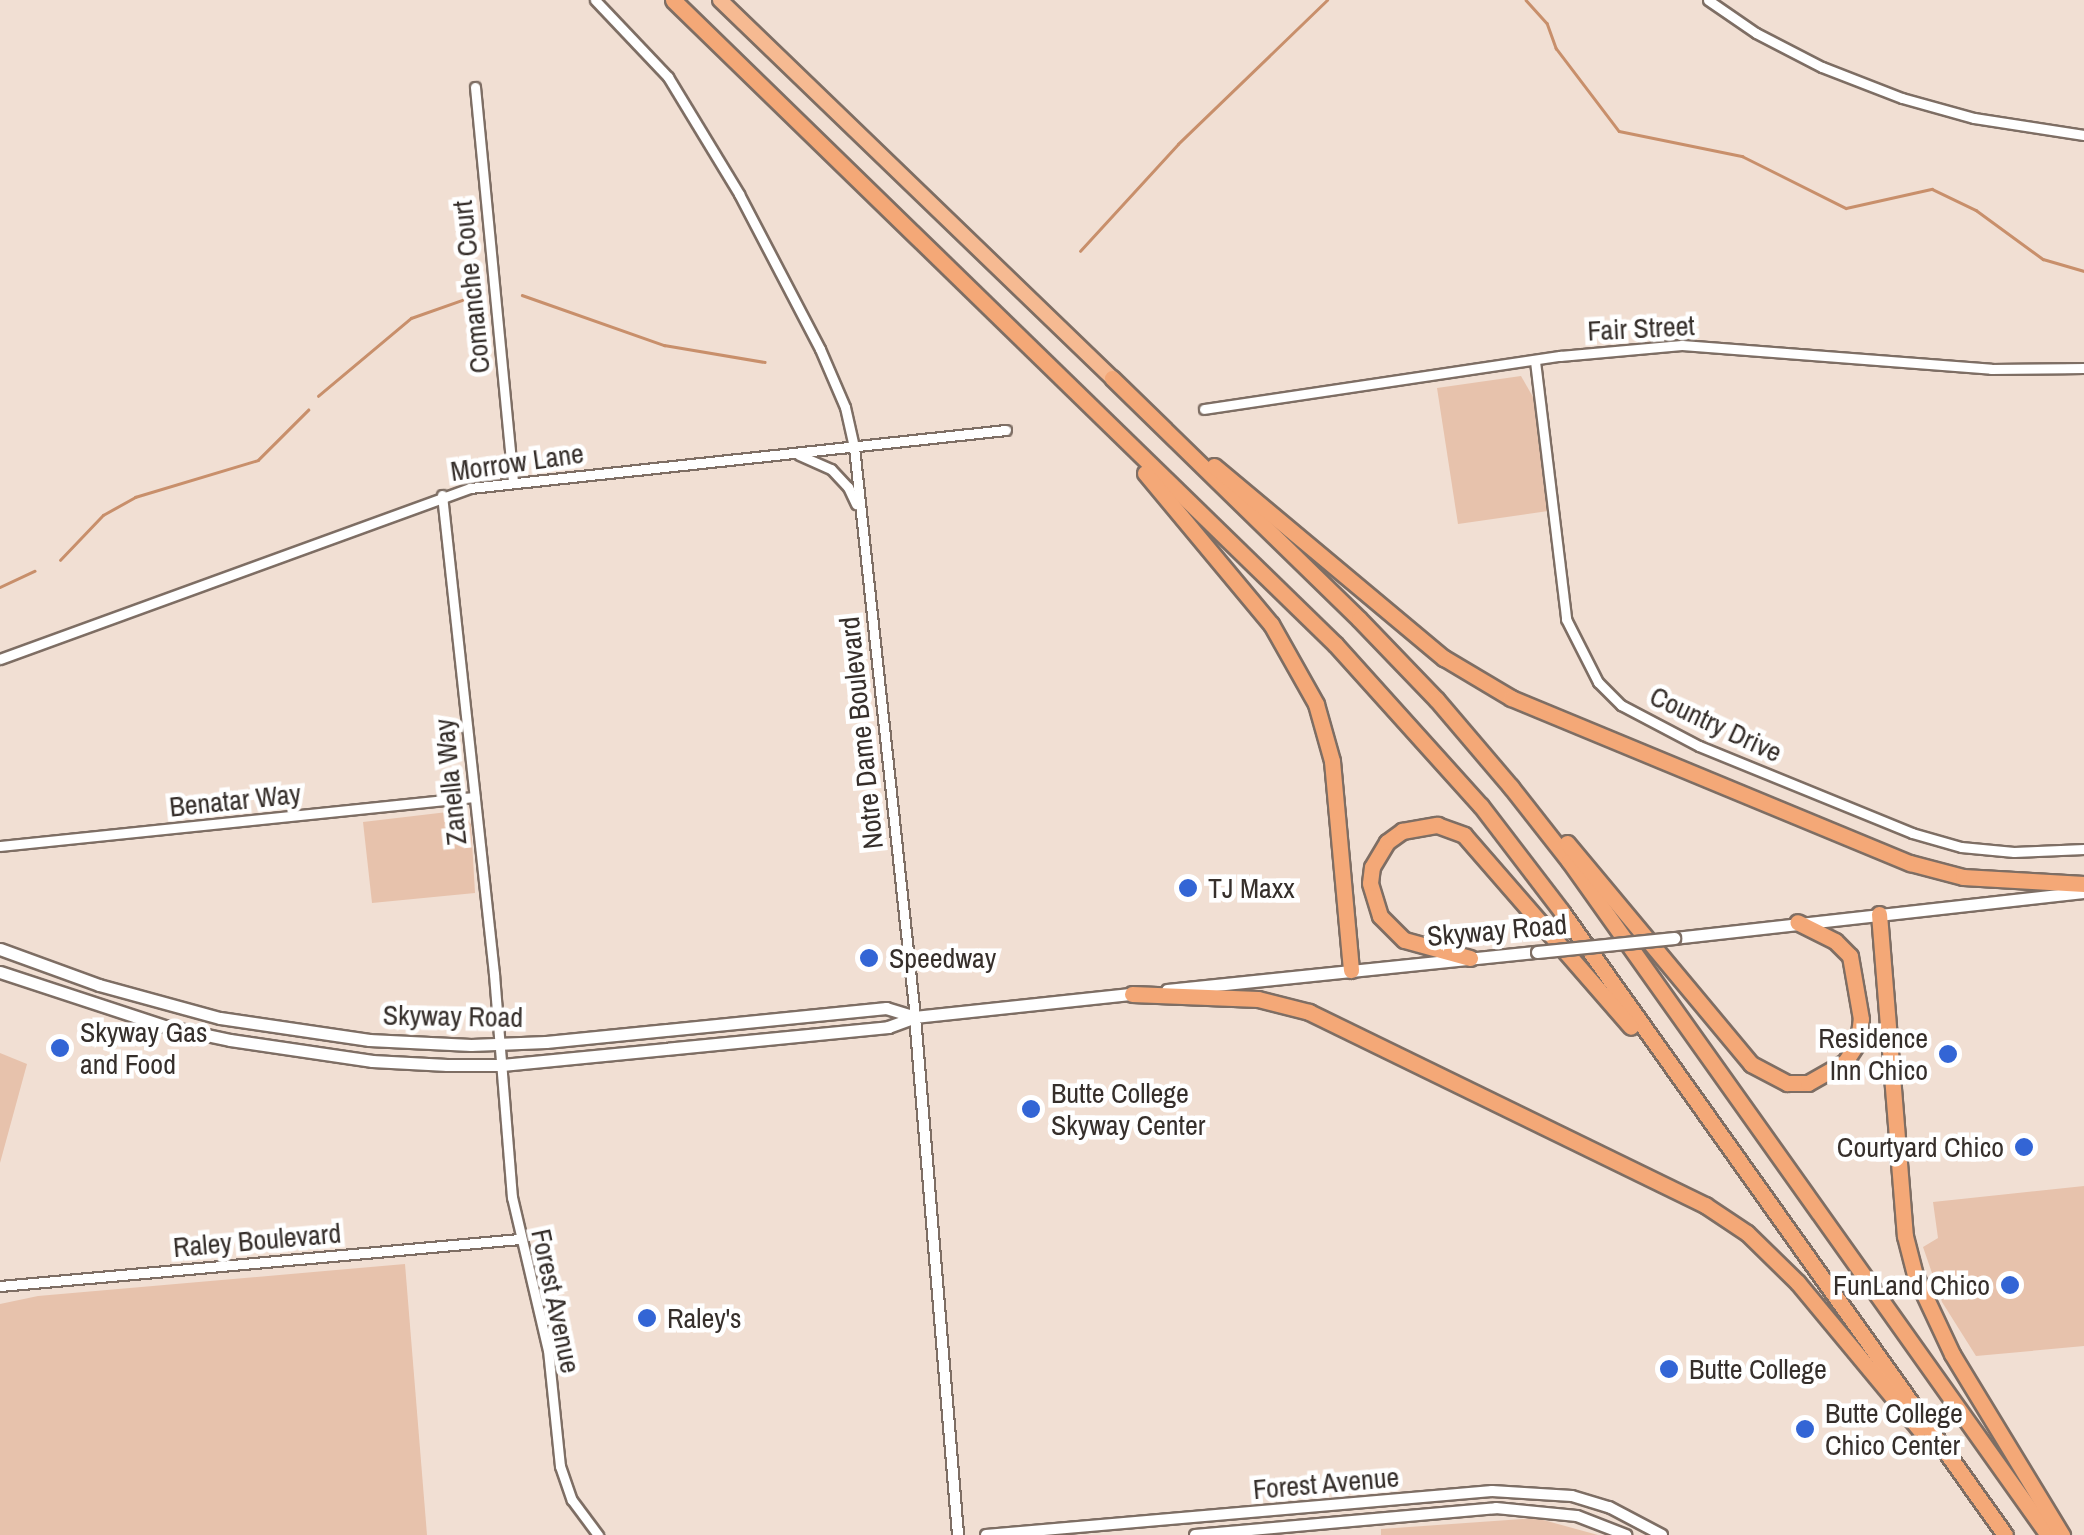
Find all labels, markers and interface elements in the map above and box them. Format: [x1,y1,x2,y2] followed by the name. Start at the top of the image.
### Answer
[445,199,497,375] street label: Comanche Court
[1587,308,1695,348] street label: Fair Street
[448,436,586,488] street label: Morrow Lane
[832,615,890,851] street label: Notre Dame Boulevard
[1645,679,1787,769] street label: Country Drive
[427,717,473,847] street label: Zanella Way
[168,776,302,824] street label: Benatar Way
[1208,871,1295,905] place label: TJ Maxx
[1177,877,1199,899] marker: TJ Maxx
[1426,907,1568,953] street label: Skyway Road
[889,941,996,975] place label: Speedway
[858,947,880,969] marker: Speedway
[383,998,523,1034] street label: Skyway Road
[80,1015,208,1081] place label: Skyway Gas and Food
[1818,1021,1928,1087] place label: Residence Inn Chico
[49,1037,71,1059] marker: Skyway Gas and Food
[1937,1043,1959,1065] marker: Residence Inn Chico
[1051,1076,1205,1142] place label: Butte College Skyway Center
[1020,1098,1042,1120] marker: Butte College Skyway Center
[1837,1130,2004,1164] place label: Courtyard Chico
[2013,1136,2035,1158] marker: Courtyard Chico
[172,1216,342,1264] street label: Raley Boulevard
[524,1225,588,1377] street label: Forest Avenue
[1833,1268,1990,1302] place label: FunLand Chico
[1999,1274,2021,1296] marker: FunLand Chico
[667,1301,742,1335] place label: Raley's
[636,1307,658,1329] marker: Raley's
[1689,1352,1827,1386] place label: Butte College
[1658,1358,1680,1380] marker: Butte College
[1825,1396,1963,1462] place label: Butte College Chico Center
[1794,1418,1816,1440] marker: Butte College Chico Center
[1251,1460,1401,1506] street label: Forest Avenue

